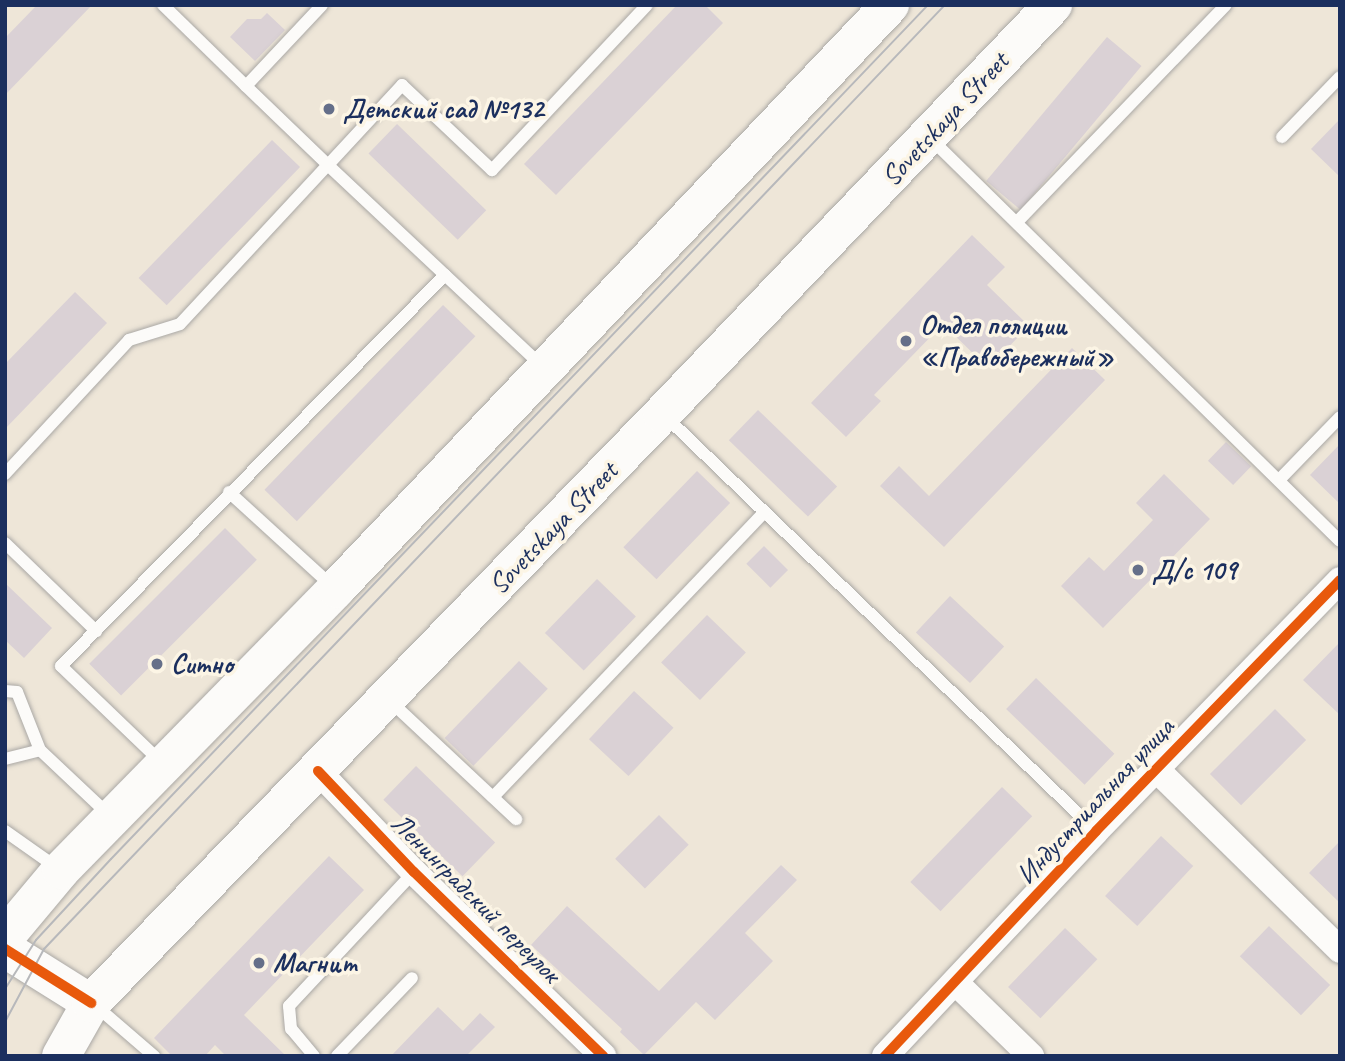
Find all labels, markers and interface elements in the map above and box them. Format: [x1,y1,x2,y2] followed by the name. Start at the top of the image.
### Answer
[874,45,1016,193] street label: Sovetskaya Street
[343,92,544,126] place label: Детский сад №132
[321,101,337,117] marker: Детский сад №132
[920,308,1114,374] place label: Отдел полиции «Правобережный»
[898,333,914,349] marker: Отдел полиции «Правобережный»
[481,455,625,601] street label: Sovetskaya Street
[1152,553,1236,587] place label: Д/с 109
[1130,562,1146,578] marker: Д/с 109
[171,647,233,681] place label: Ситно
[149,656,165,672] marker: Ситно
[1008,710,1182,892] street label: Индустриальная улица
[384,806,568,990] street label: Ленинградский переулок
[273,946,358,980] place label: Магнит
[251,955,267,971] marker: Магнит

